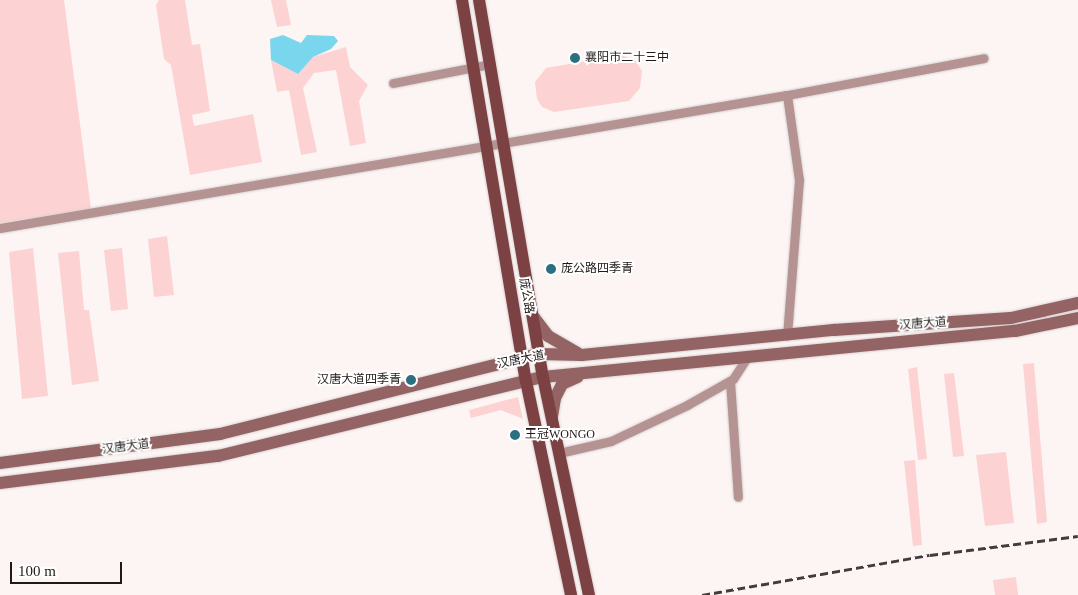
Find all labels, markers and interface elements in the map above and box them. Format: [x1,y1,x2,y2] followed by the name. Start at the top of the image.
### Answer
[585,51,669,65] place label: 襄阳市二十三中
[569,52,581,64] marker: 襄阳市二十三中
[561,262,633,276] place label: 庞公路四季青
[545,263,557,275] marker: 庞公路四季青
[516,277,536,315] street label: 庞公路
[899,315,947,333] street label: 汉唐大道
[496,348,546,372] street label: 汉唐大道
[317,373,401,387] place label: 汉唐大道四季青
[405,374,417,386] marker: 汉唐大道四季青
[525,428,595,442] place label: 王冠WONGO
[509,429,521,441] marker: 王冠WONGO
[101,437,151,457] street label: 汉唐大道
[12,552,125,584] scale bar
[18,563,56,579] text: 100 m

